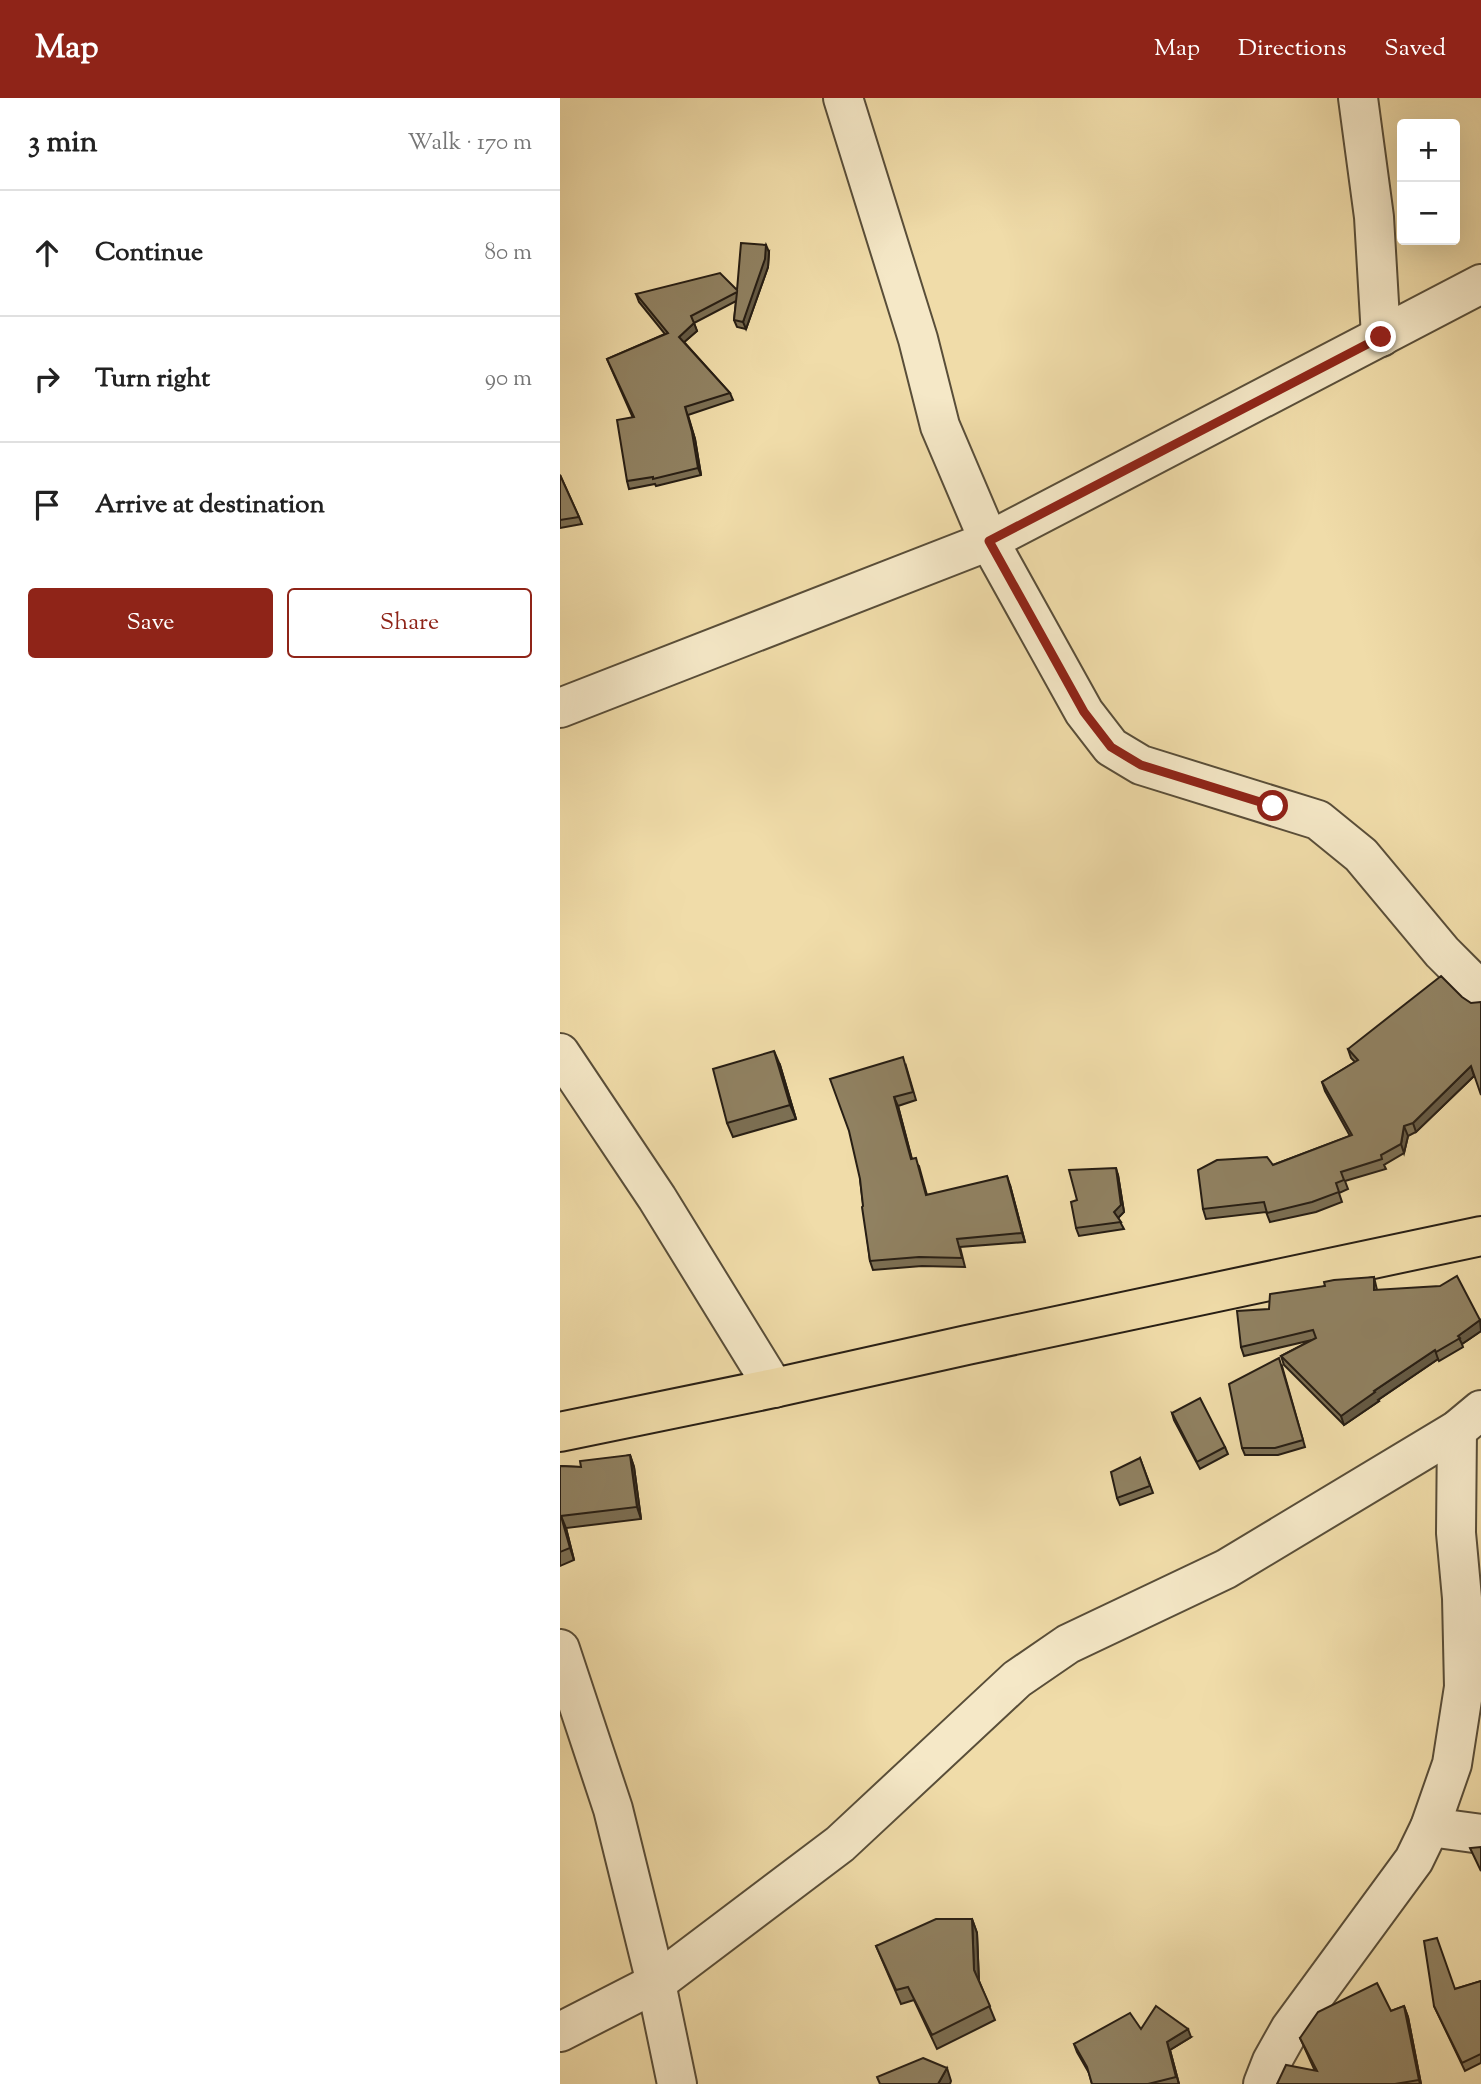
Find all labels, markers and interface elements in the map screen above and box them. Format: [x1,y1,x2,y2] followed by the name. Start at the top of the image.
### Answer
[35,25,99,73] text: Map
[1154,32,1200,66] text: Map
[1238,32,1346,66] text: Directions
[1384,32,1446,66] text: Saved
[1397,119,1460,245] map controls
[1397,119,1460,182] button: +
[28,122,98,165] text: 3 min
[407,127,532,160] text: Walk · 170 m
[1397,182,1460,245] button: −
[28,234,66,272] icon: ahead
[95,235,203,272] text: Continue
[484,237,532,270] text: 80 m
[1365,321,1396,352] route end
[28,360,66,398] icon: right
[95,361,210,398] text: Turn right
[485,363,532,396] text: 90 m
[28,486,66,524] icon: arrive
[95,487,325,524] text: Arrive at destination
[28,588,273,658] button: Save
[287,588,532,658] button: Share
[1257,790,1288,821] route start

